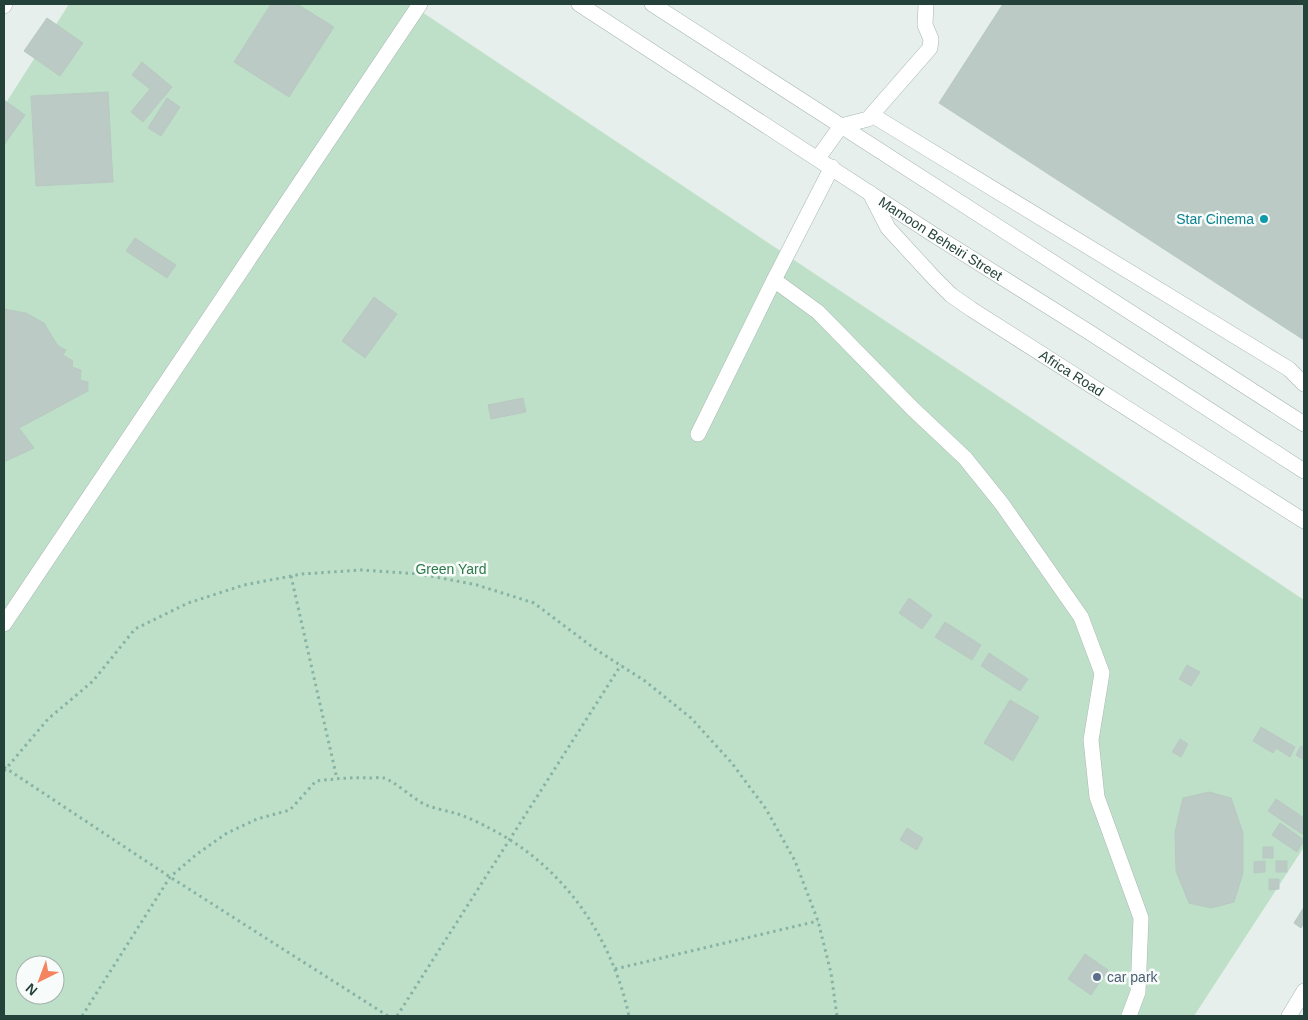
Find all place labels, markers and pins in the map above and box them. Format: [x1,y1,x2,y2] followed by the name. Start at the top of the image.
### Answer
[1176,211,1254,227] place label: Star Cinema
[1258,213,1270,225] marker: Star Cinema
[1107,969,1159,985] place label: car park
[1091,971,1103,983] marker: car park

